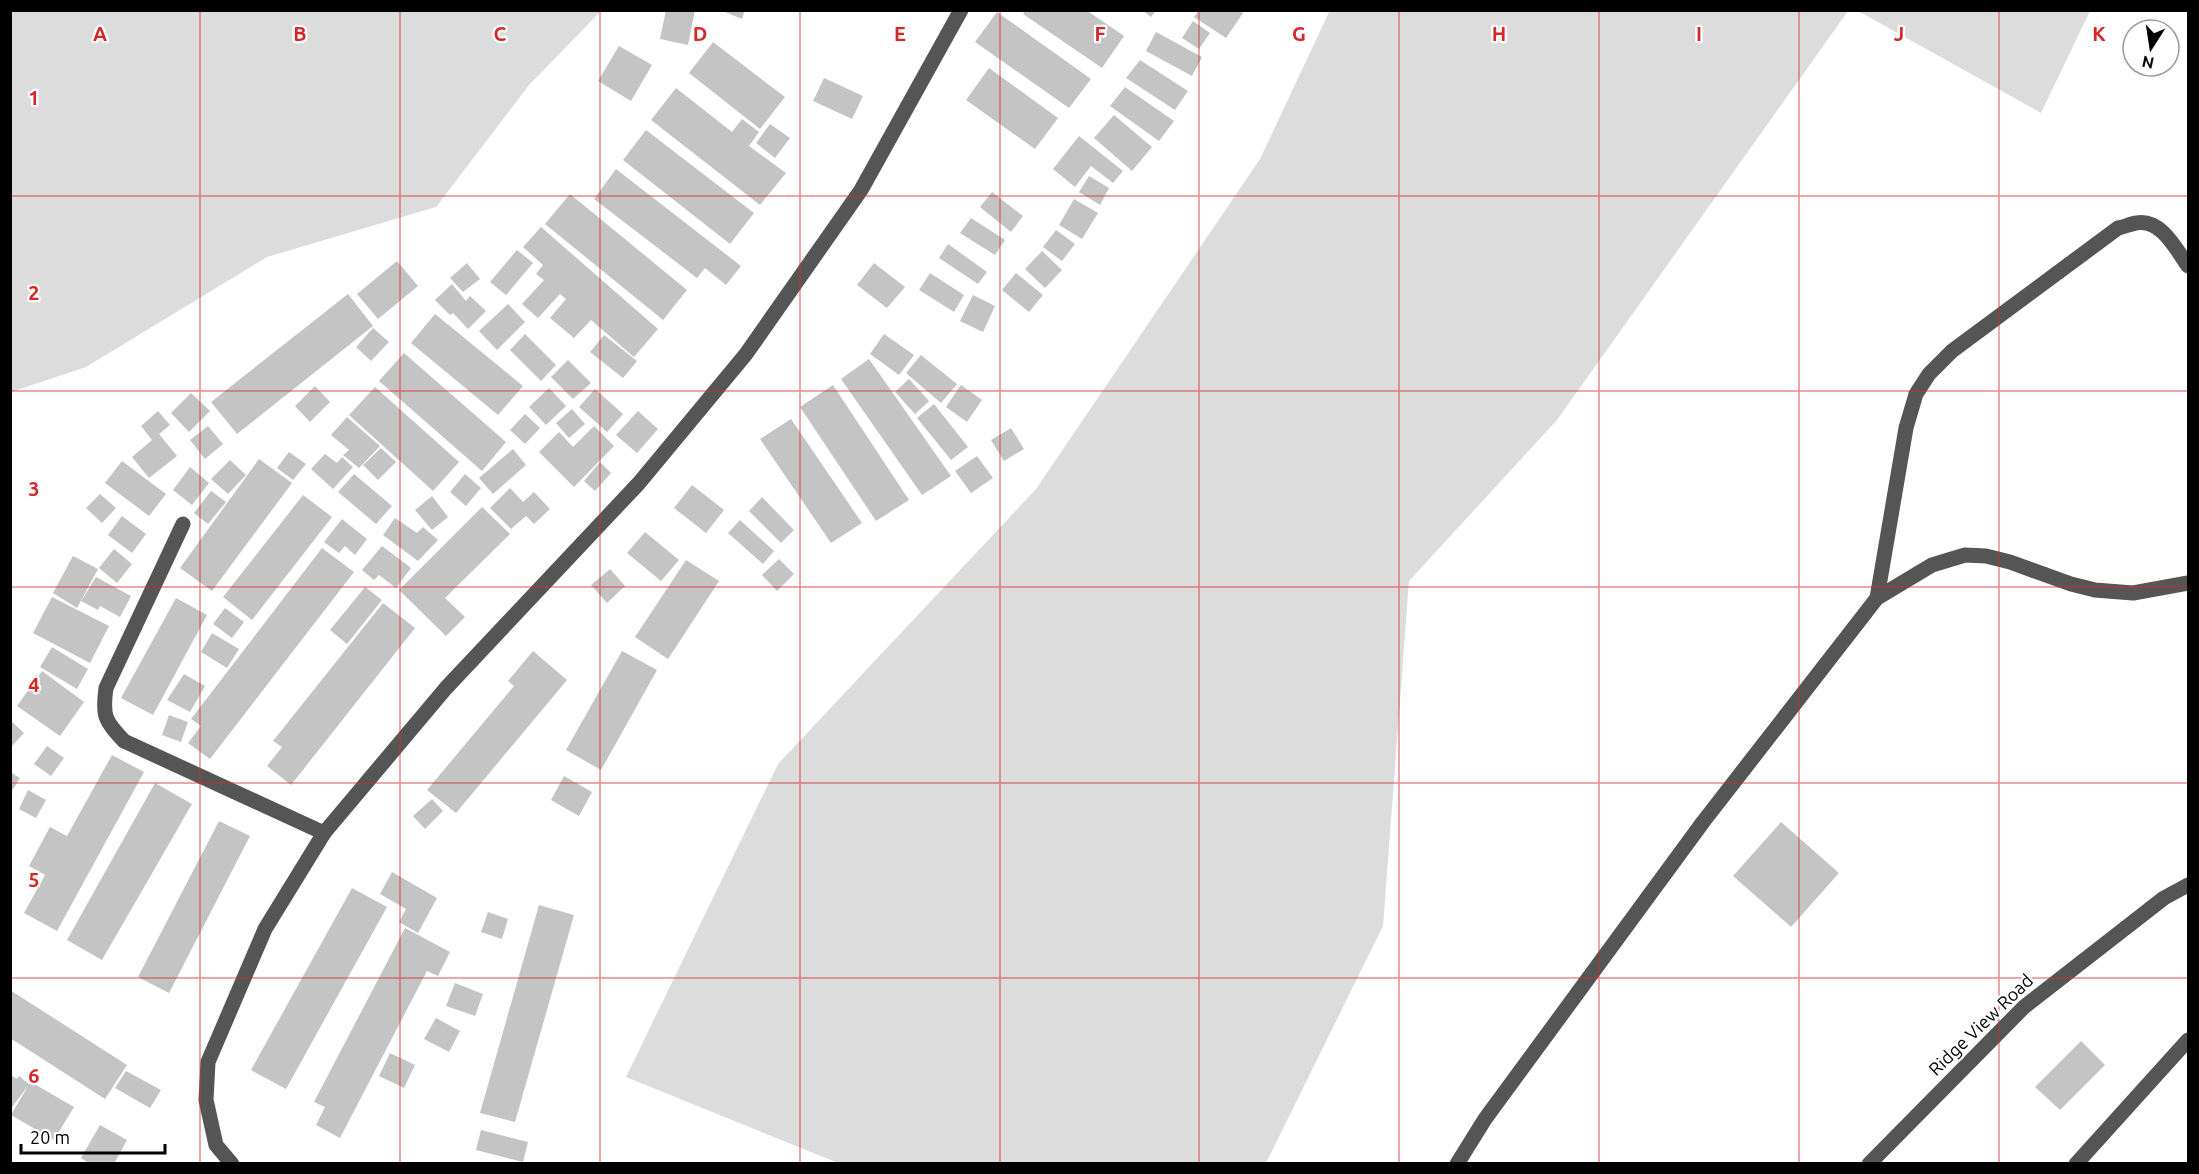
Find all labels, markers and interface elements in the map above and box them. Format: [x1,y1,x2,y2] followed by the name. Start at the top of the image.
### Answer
[2121,18,2181,78] north arrow
[93,22,107,45] text: A
[293,22,307,45] text: B
[494,22,507,45] text: C
[693,22,707,45] text: D
[894,22,906,45] text: E
[1094,22,1106,45] text: F
[1292,22,1306,45] text: G
[1492,22,1506,45] text: H
[1696,22,1702,45] text: I
[1894,22,1904,45] text: J
[2092,22,2106,45] text: K
[2140,53,2156,73] text: N
[28,86,40,109] text: 1
[28,281,40,304] text: 2
[28,477,40,500] text: 3
[28,673,40,696] text: 4
[28,868,40,891] text: 5
[1924,970,2036,1079] street label: Ridge View Road
[28,1064,40,1087] text: 6
[21,1117,165,1155] scale bar
[30,1127,70,1147] text: 20 m

